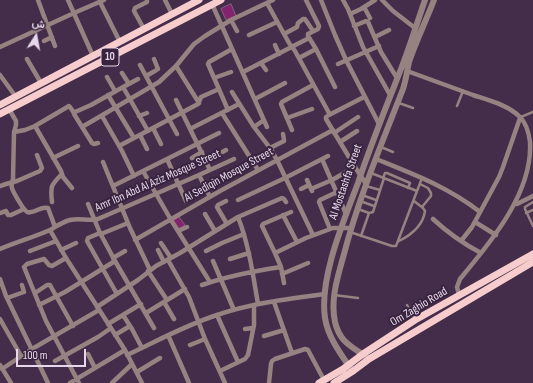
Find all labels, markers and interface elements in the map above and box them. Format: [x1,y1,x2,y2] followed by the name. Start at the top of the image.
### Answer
[16,16,56,56] north arrow
[31,16,46,31] text: ش
[101,48,119,66] road number: 10
[326,142,366,222] street label: Al Mostashfa Street
[182,145,276,205] street label: Al Sediqin Mosque Street
[93,147,223,215] street label: Amr Ibn Abd Al Aziz Mosque Street
[388,284,450,330] street label: Om Zaghio Road
[18,341,88,367] scale bar
[23,348,48,363] text: 100 m

